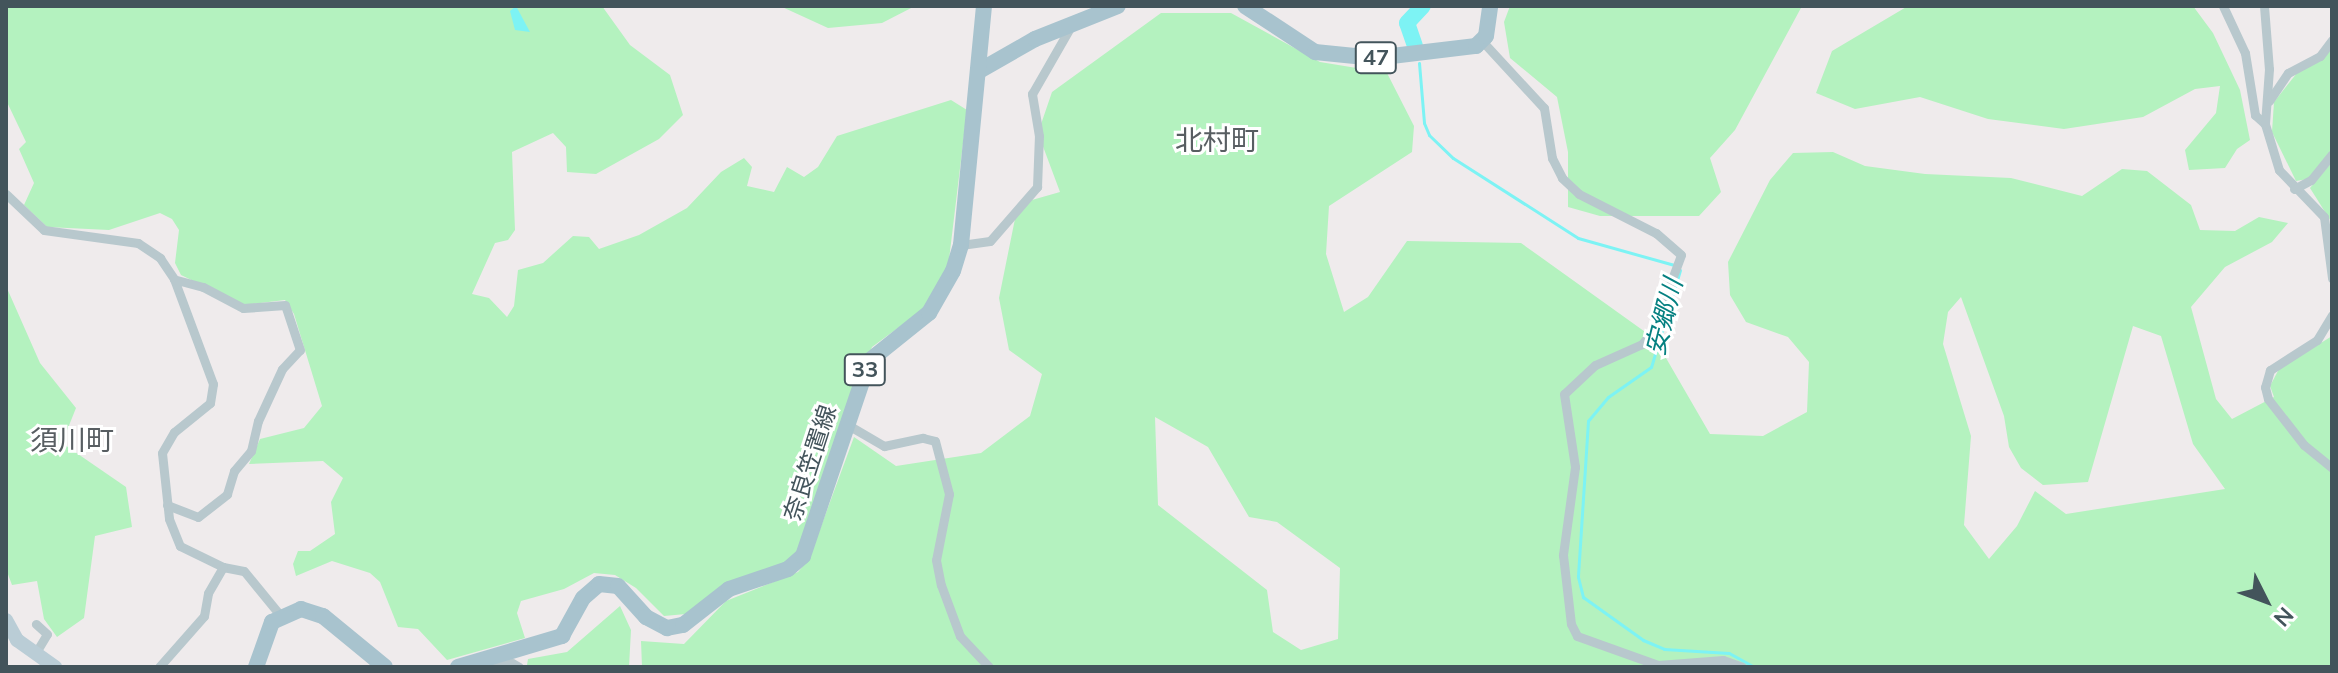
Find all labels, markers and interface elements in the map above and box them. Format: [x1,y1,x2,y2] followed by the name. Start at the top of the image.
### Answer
[1354,40,1398,76] road number: 47
[1175,123,1259,157] district label: 北村町
[1639,275,1689,359] water label: 安郷川
[843,352,887,388] road number: 33
[778,401,842,525] street label: 奈良笠置線
[30,423,114,457] district label: 須川町
[2226,561,2306,641] north arrow
[2268,602,2300,633] text: N

